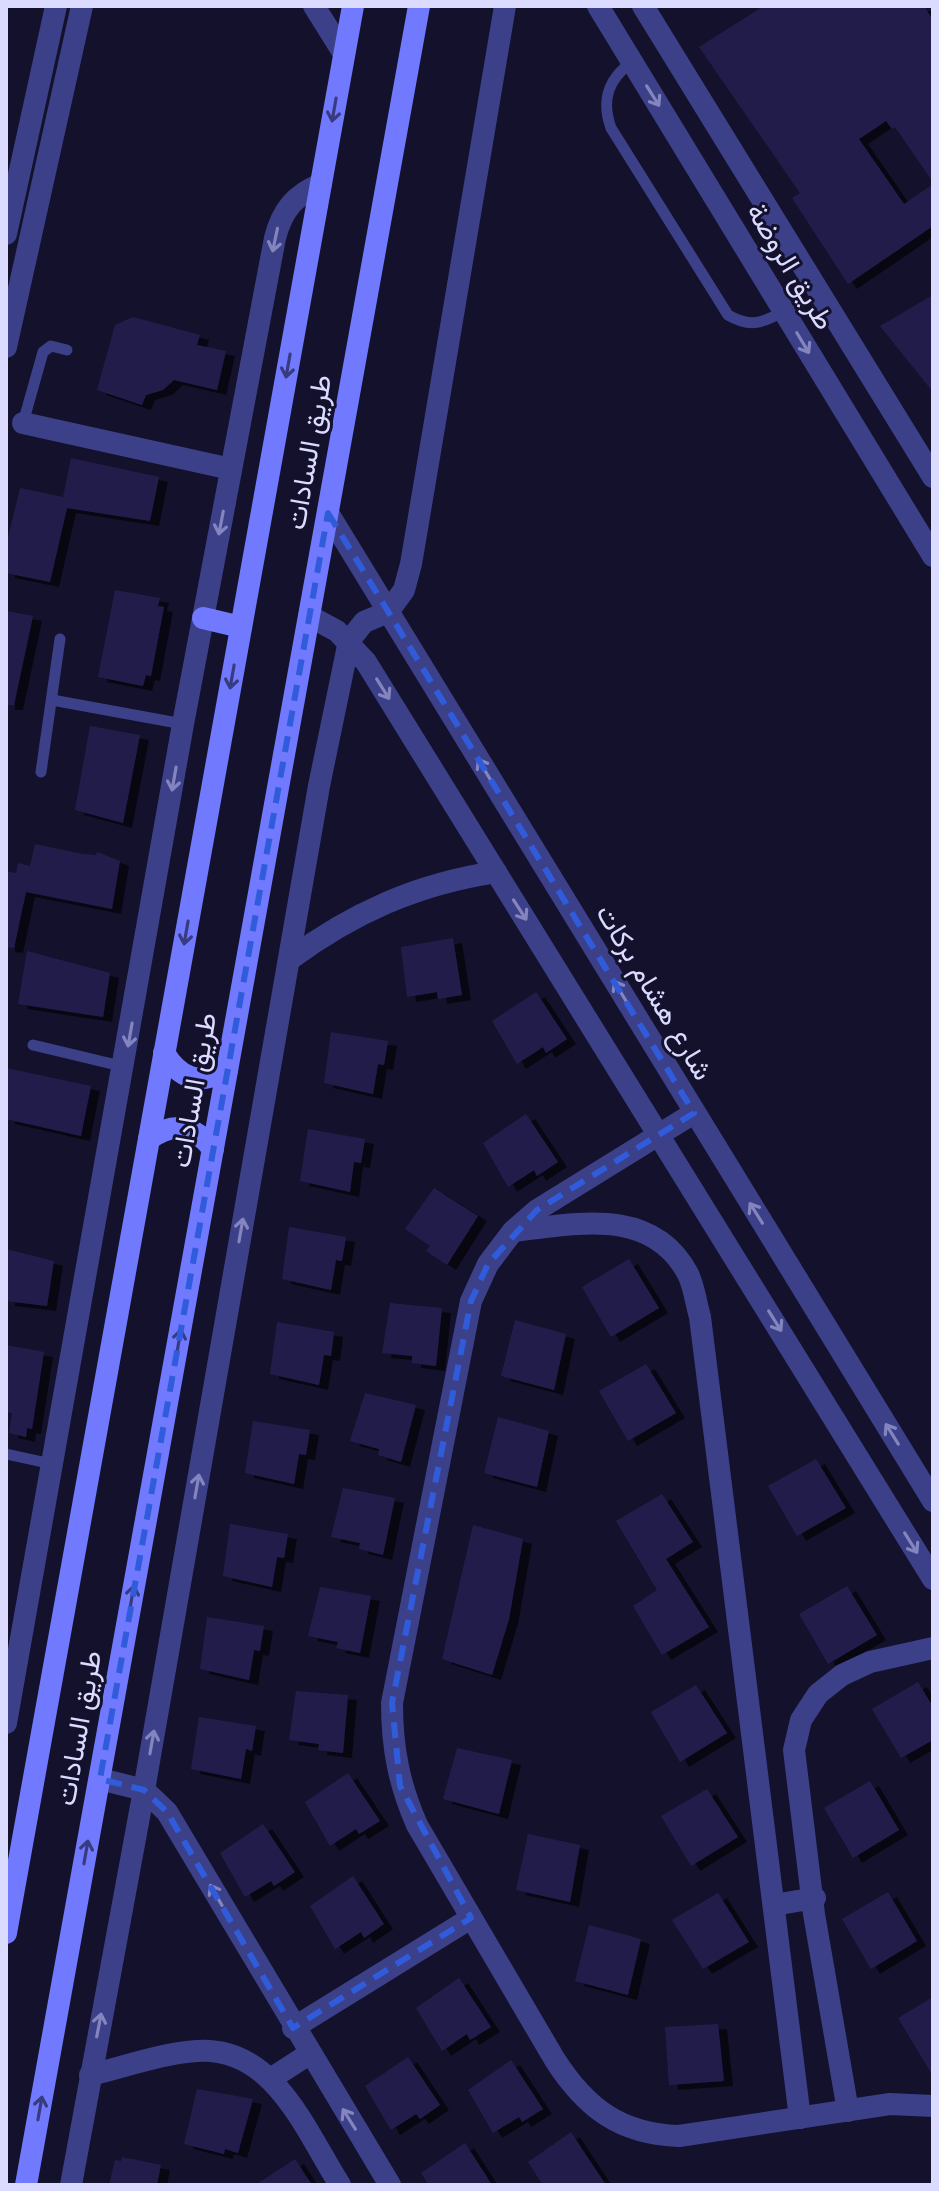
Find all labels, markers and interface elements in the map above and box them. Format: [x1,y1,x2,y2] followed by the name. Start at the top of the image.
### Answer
[645,85,662,107] one-way arrow
[326,97,341,123] one-way arrow
[738,196,843,337] street label: طريق الروضة
[267,227,282,252] one-way arrow
[795,331,811,354] one-way arrow
[279,353,294,378] one-way arrow
[277,372,340,532] street label: طريق السادات
[213,510,228,535] one-way arrow
[224,664,239,689] one-way arrow
[375,677,391,700] one-way arrow
[476,758,492,781] one-way arrow
[165,765,180,791] one-way arrow
[587,897,722,1087] street label: شارع هشام بركات
[512,898,529,920] one-way arrow
[178,920,193,945] one-way arrow
[612,980,628,1003] one-way arrow
[162,1010,225,1170] street label: طريق السادات
[122,1022,137,1047] one-way arrow
[748,1202,764,1225] one-way arrow
[235,1218,250,1243] one-way arrow
[767,1309,783,1332] one-way arrow
[172,1328,187,1354] one-way arrow
[884,1423,900,1446] one-way arrow
[190,1474,205,1499] one-way arrow
[903,1531,919,1554] one-way arrow
[126,1584,141,1610] one-way arrow
[47,1648,110,1808] street label: طريق السادات
[146,1730,161,1756] one-way arrow
[80,1840,95,1866] one-way arrow
[208,1884,224,1907] one-way arrow
[92,2013,107,2039] one-way arrow
[34,2096,49,2121] one-way arrow
[340,2108,356,2131] one-way arrow

